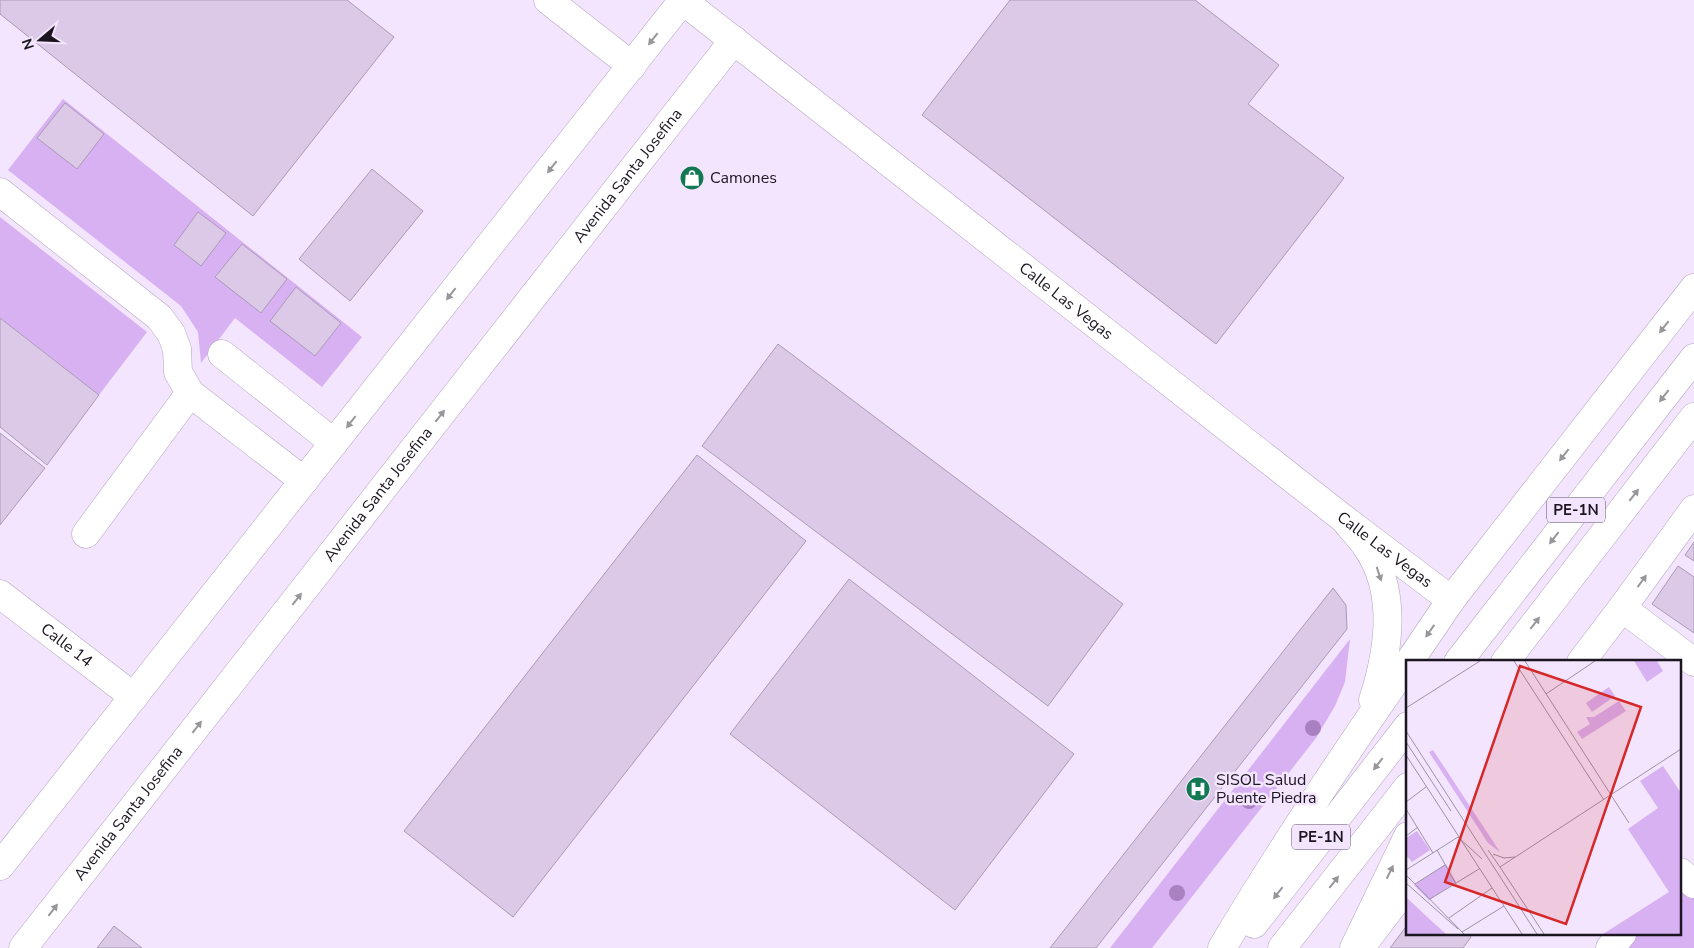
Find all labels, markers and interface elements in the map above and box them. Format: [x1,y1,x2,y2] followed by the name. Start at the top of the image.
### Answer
[15,15,65,65] north arrow
[647,32,658,45] one-way arrow
[17,36,39,52] text: N
[568,104,687,247] street label: Avenida Santa Josefina
[547,160,558,173] one-way arrow
[679,165,705,191] shop icon: Camones
[710,167,777,189] place label: Camones
[1014,257,1118,345] street label: Calle Las Vegas
[446,287,457,300] one-way arrow
[1659,320,1669,334] one-way arrow
[1659,389,1669,403] one-way arrow
[435,409,446,422] one-way arrow
[345,415,356,428] one-way arrow
[319,423,438,566] street label: Avenida Santa Josefina
[1559,448,1570,461] one-way arrow
[1629,488,1639,502] one-way arrow
[1547,498,1605,522] road number: PE-1N
[1332,506,1437,593] street label: Calle Las Vegas
[1548,531,1559,544] one-way arrow
[1376,567,1383,582] one-way arrow
[1637,574,1647,588] one-way arrow
[292,592,302,605] one-way arrow
[1529,617,1540,630] one-way arrow
[36,618,98,673] street label: Calle 14
[1425,624,1435,638] one-way arrow
[1406,660,1682,936] inset map
[191,720,202,733] one-way arrow
[69,742,188,885] street label: Avenida Santa Josefina
[1372,757,1383,770] one-way arrow
[1216,769,1317,809] place label: SISOL Salud Puente Piedra
[1185,776,1211,802] hospital icon: SISOL Salud Puente Piedra
[1292,824,1350,850] road number: PE-1N
[1386,865,1395,880] one-way arrow
[1328,876,1339,889] one-way arrow
[1273,886,1283,899] one-way arrow
[48,904,59,917] one-way arrow

